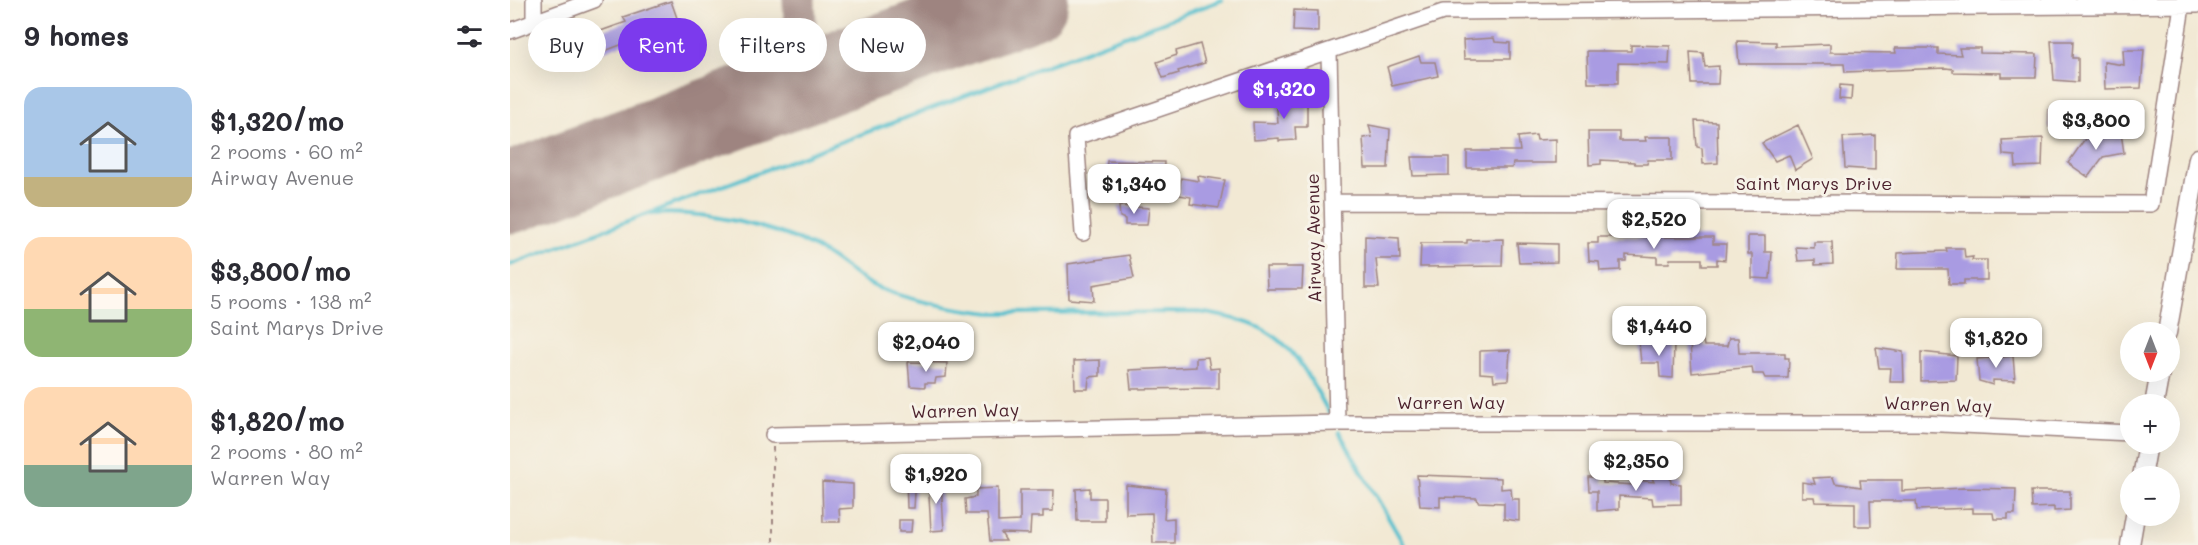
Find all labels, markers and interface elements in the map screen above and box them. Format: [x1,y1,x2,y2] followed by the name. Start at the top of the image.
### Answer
[528,18,606,72] chip: Buy
[618,18,707,72] chip: Rent
[719,18,827,72] chip: Filters
[839,18,926,72] chip: New
[24,19,129,53] text: 9 homes
[453,20,486,53] icon: filters
[1235,69,1333,120] pin: $1,320
[1252,75,1316,101] text: $1,320
[2047,100,2145,151] pin: $3,800
[210,104,344,138] text: $1,320/mo
[2062,106,2130,132] text: $3,800
[72,111,144,183] icon: home
[210,138,363,164] text: 2 rooms · 60 m²
[210,164,354,190] text: Airway Avenue
[1085,164,1183,215] pin: $1,340
[1102,170,1166,196] text: $1,340
[1736,171,1892,195] street label: Saint Marys Drive
[1300,173,1326,303] street label: Airway Avenue
[1605,199,1703,250] pin: $2,520
[1621,205,1687,231] text: $2,520
[210,254,351,288] text: $3,800/mo
[72,261,144,333] icon: home
[210,288,372,314] text: 5 rooms · 138 m²
[1610,306,1708,357] pin: $1,440
[1626,312,1692,338] text: $1,440
[210,314,384,340] text: Saint Marys Drive
[1947,318,2045,369] pin: $1,820
[877,322,975,373] pin: $2,040
[2120,322,2180,382] north arrow
[2120,322,2180,526] map controls
[1964,324,2028,350] text: $1,820
[892,328,960,354] text: $2,040
[1397,390,1505,414] street label: Warren Way
[1883,390,1993,418] street label: Warren Way
[2120,394,2180,454] button: +
[911,397,1019,423] street label: Warren Way
[210,404,345,438] text: $1,820/mo
[72,411,144,483] icon: home
[210,438,363,464] text: 2 rooms · 80 m²
[1587,441,1685,492] pin: $2,350
[1603,447,1669,473] text: $2,350
[887,454,985,505] pin: $1,920
[904,460,968,486] text: $1,920
[210,464,330,490] text: Warren Way
[2120,466,2180,526] button: −

